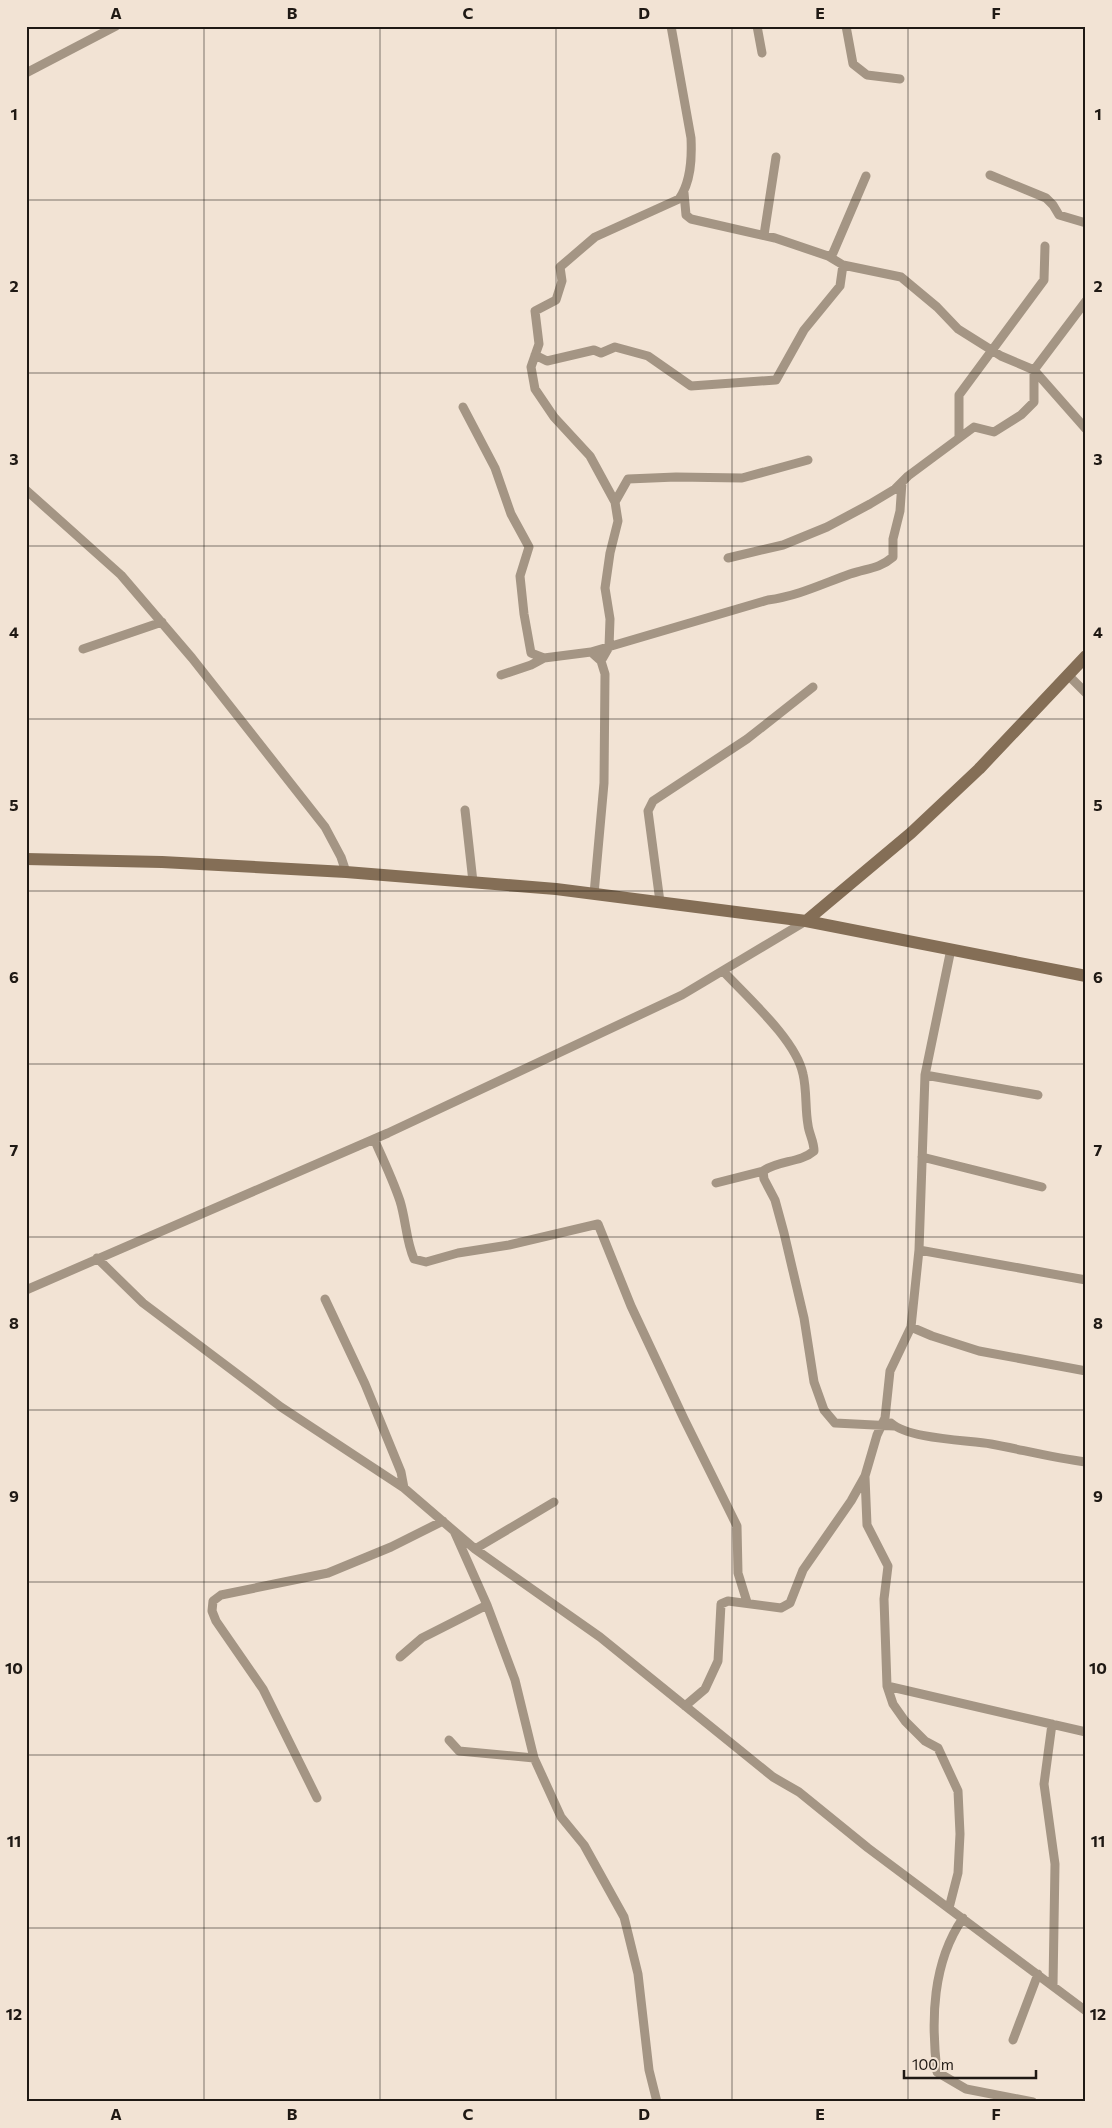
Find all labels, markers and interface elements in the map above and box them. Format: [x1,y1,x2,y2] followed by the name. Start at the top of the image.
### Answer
[110,3,122,22] text: A
[287,3,298,22] text: B
[463,3,474,22] text: C
[638,3,650,22] text: D
[815,3,825,22] text: E
[991,3,1001,22] text: F
[10,104,18,123] text: 1
[1094,104,1102,123] text: 1
[9,276,19,295] text: 2
[1093,276,1103,295] text: 2
[9,449,19,468] text: 3
[1093,449,1103,468] text: 3
[9,622,19,641] text: 4
[1093,622,1103,641] text: 4
[9,795,19,814] text: 5
[1093,795,1103,814] text: 5
[9,967,19,986] text: 6
[1093,967,1103,986] text: 6
[10,1140,19,1159] text: 7
[1094,1140,1103,1159] text: 7
[9,1313,19,1332] text: 8
[1093,1313,1103,1332] text: 8
[9,1486,19,1505] text: 9
[1093,1486,1103,1505] text: 9
[5,1658,23,1677] text: 10
[1089,1658,1107,1677] text: 10
[7,1831,21,1850] text: 11
[1091,1831,1105,1850] text: 11
[6,2004,22,2023] text: 12
[1090,2004,1106,2023] text: 12
[904,2048,1037,2080] scale bar
[912,2055,954,2073] text: 100 m
[110,2104,122,2123] text: A
[287,2104,298,2123] text: B
[463,2104,474,2123] text: C
[638,2104,650,2123] text: D
[815,2104,825,2123] text: E
[991,2104,1001,2123] text: F

